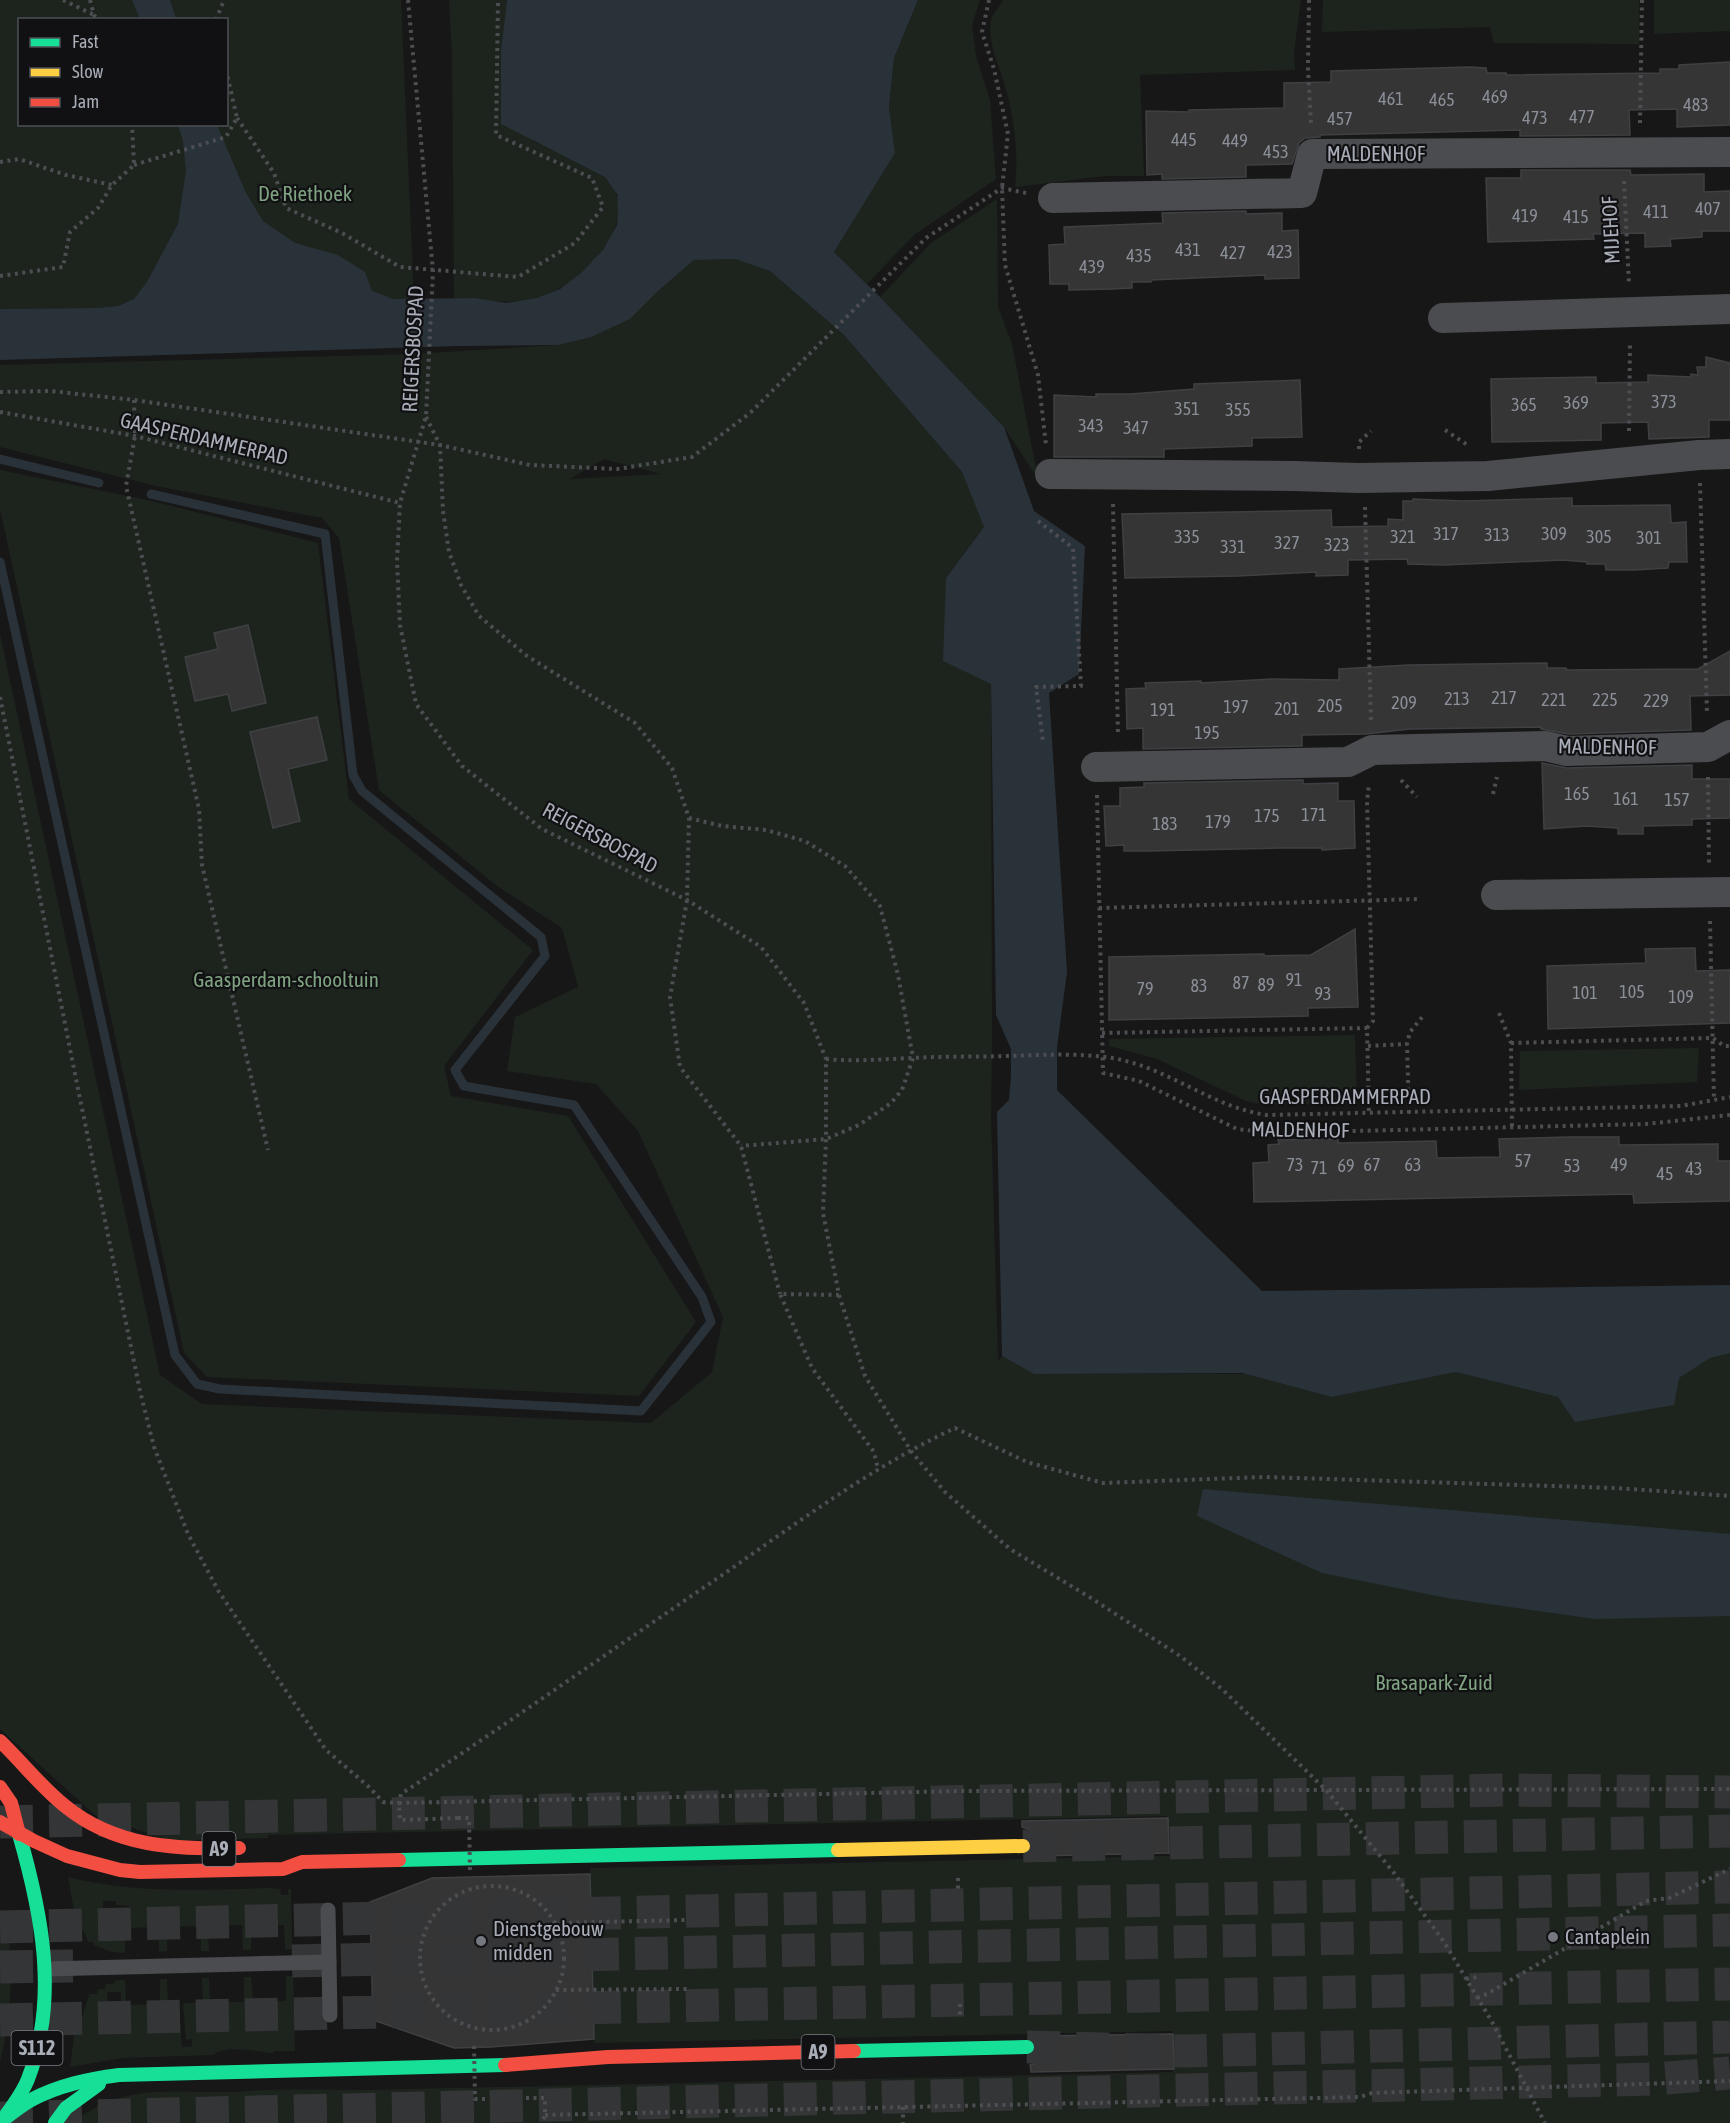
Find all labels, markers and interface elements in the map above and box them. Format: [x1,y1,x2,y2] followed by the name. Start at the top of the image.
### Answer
[18,18,228,126] legend
[72,31,99,52] text: Fast
[72,61,103,82] text: Slow
[1482,86,1508,107] house number: 469
[1378,88,1404,109] house number: 461
[1429,89,1455,110] house number: 465
[72,91,99,112] text: Jam
[1683,94,1709,115] house number: 483
[1569,106,1595,127] house number: 477
[1522,107,1548,128] house number: 473
[1327,108,1353,129] house number: 457
[1171,129,1197,150] house number: 445
[1222,130,1248,151] house number: 449
[1263,141,1289,162] house number: 453
[1327,141,1426,165] street label: MALDENHOF
[258,181,352,205] park label: De Riethoek
[1596,195,1624,265] street label: MIJEHOF
[1695,198,1721,219] house number: 407
[1643,201,1669,222] house number: 411
[1512,205,1538,226] house number: 419
[1563,206,1589,227] house number: 415
[1175,239,1201,260] house number: 431
[1267,241,1293,262] house number: 423
[1220,242,1246,263] house number: 427
[1126,245,1152,266] house number: 435
[1079,256,1105,277] house number: 439
[397,285,427,413] street label: REIGERSBOSPAD
[1651,391,1677,412] house number: 373
[1563,392,1589,413] house number: 369
[1511,394,1537,415] house number: 365
[1174,398,1200,419] house number: 351
[1225,399,1251,420] house number: 355
[118,407,290,469] street label: GAASPERDAMMERPAD
[1078,415,1104,436] house number: 343
[1123,417,1149,438] house number: 347
[1433,523,1459,544] house number: 317
[1541,523,1567,544] house number: 309
[1484,524,1510,545] house number: 313
[1174,526,1200,547] house number: 335
[1390,526,1416,547] house number: 321
[1586,526,1612,547] house number: 305
[1636,527,1662,548] house number: 301
[1274,532,1300,553] house number: 327
[1324,534,1350,555] house number: 323
[1220,536,1246,557] house number: 331
[1491,687,1517,708] house number: 217
[1444,688,1470,709] house number: 213
[1541,689,1567,710] house number: 221
[1592,689,1618,710] house number: 225
[1643,690,1669,711] house number: 229
[1391,692,1417,713] house number: 209
[1317,695,1343,716] house number: 205
[1223,696,1249,717] house number: 197
[1274,698,1300,719] house number: 201
[1150,699,1176,720] house number: 191
[1194,722,1220,743] house number: 195
[1558,733,1657,759] street label: MALDENHOF
[1564,783,1590,804] house number: 165
[1613,788,1639,809] house number: 161
[1664,789,1690,810] house number: 157
[539,797,662,877] street label: REIGERSBOSPAD
[1301,804,1327,825] house number: 171
[1254,805,1280,826] house number: 175
[1205,811,1231,832] house number: 179
[1152,813,1178,834] house number: 183
[193,967,379,991] park label: Gaasperdam-schooltuin
[1286,969,1302,990] house number: 91
[1233,972,1249,993] house number: 87
[1258,974,1274,995] house number: 89
[1191,975,1207,996] house number: 83
[1137,978,1153,999] house number: 79
[1619,981,1645,1002] house number: 105
[1572,982,1598,1003] house number: 101
[1315,983,1331,1004] house number: 93
[1668,986,1694,1007] house number: 109
[1259,1084,1431,1108] street label: GAASPERDAMMERPAD
[1251,1116,1350,1142] street label: MALDENHOF
[1515,1150,1531,1171] house number: 57
[1287,1154,1303,1175] house number: 73
[1364,1154,1380,1175] house number: 67
[1405,1154,1421,1175] house number: 63
[1611,1154,1627,1175] house number: 49
[1338,1155,1354,1176] house number: 69
[1564,1155,1580,1176] house number: 53
[1311,1157,1327,1178] house number: 71
[1686,1158,1702,1179] house number: 43
[1657,1163,1673,1184] house number: 45
[1375,1670,1493,1694] park label: Brasapark-Zuid
[202,1832,236,1866] road number: A9
[493,1916,604,1964] place label: Dienstgebouw midden
[1565,1924,1650,1948] place label: Cantaplein
[1546,1930,1560,1944] marker: Cantaplein
[474,1934,488,1948] marker: Dienstgebouw midden
[12,2031,63,2065] road number: S112
[802,2035,834,2069] road number: A9

